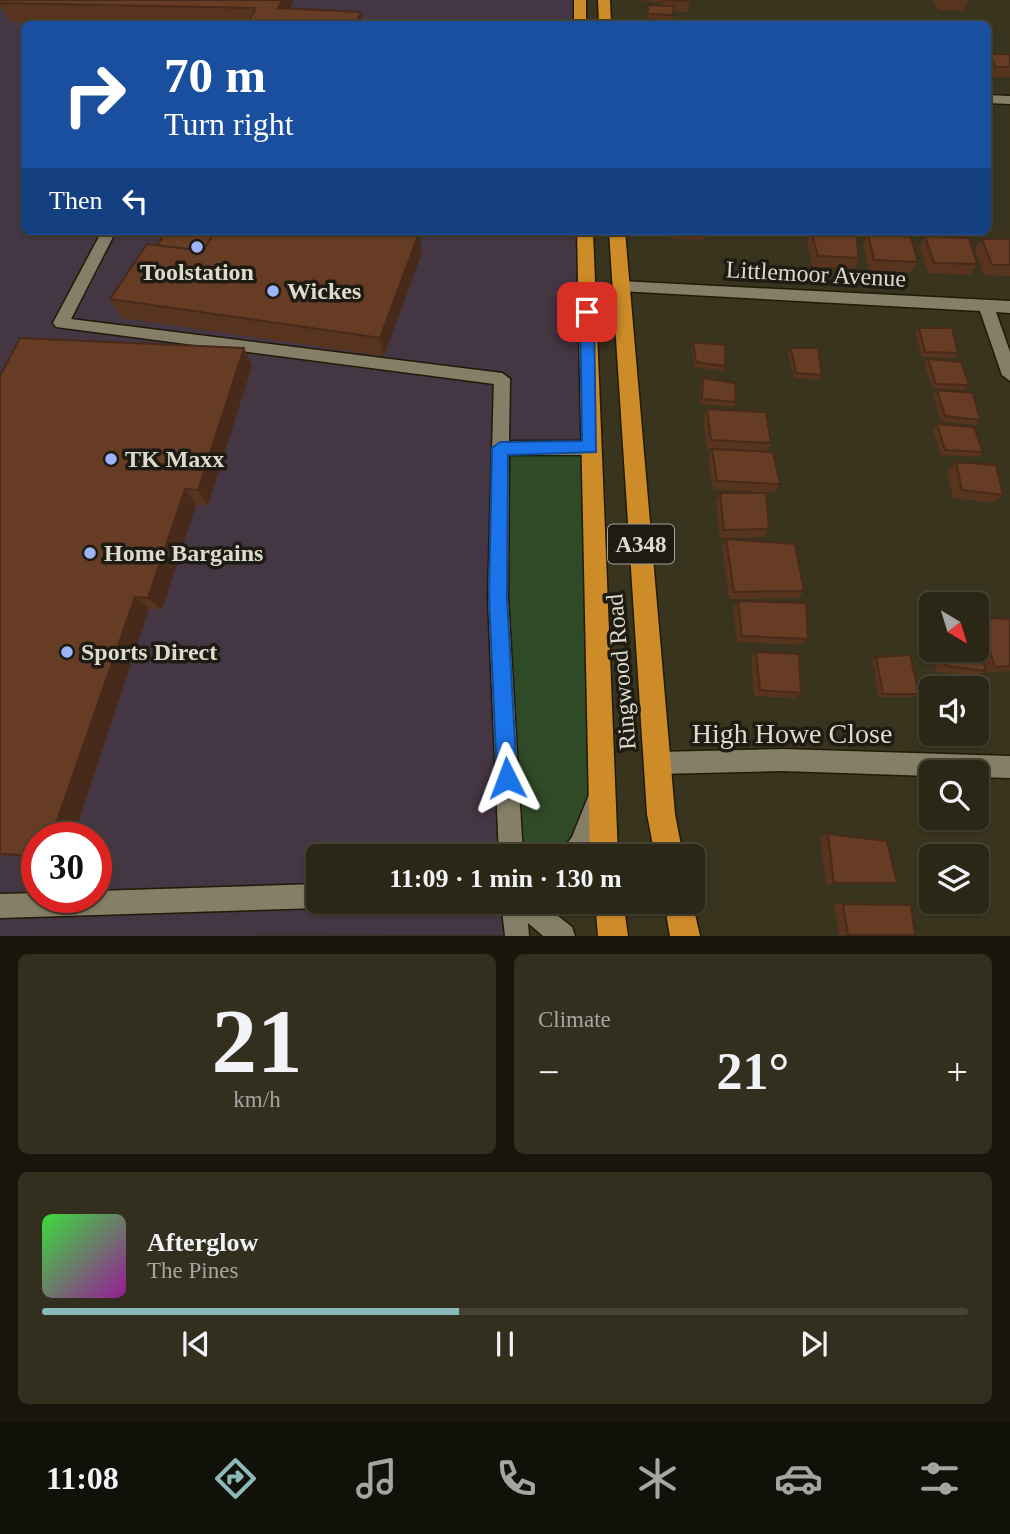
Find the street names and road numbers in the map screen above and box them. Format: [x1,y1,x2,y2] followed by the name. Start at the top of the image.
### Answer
[725,256,907,292] street label: Littlemoor Avenue
[608,524,674,564] road number: A348
[601,593,641,751] street label: Ringwood Road
[692,718,892,749] street label: High Howe Close

